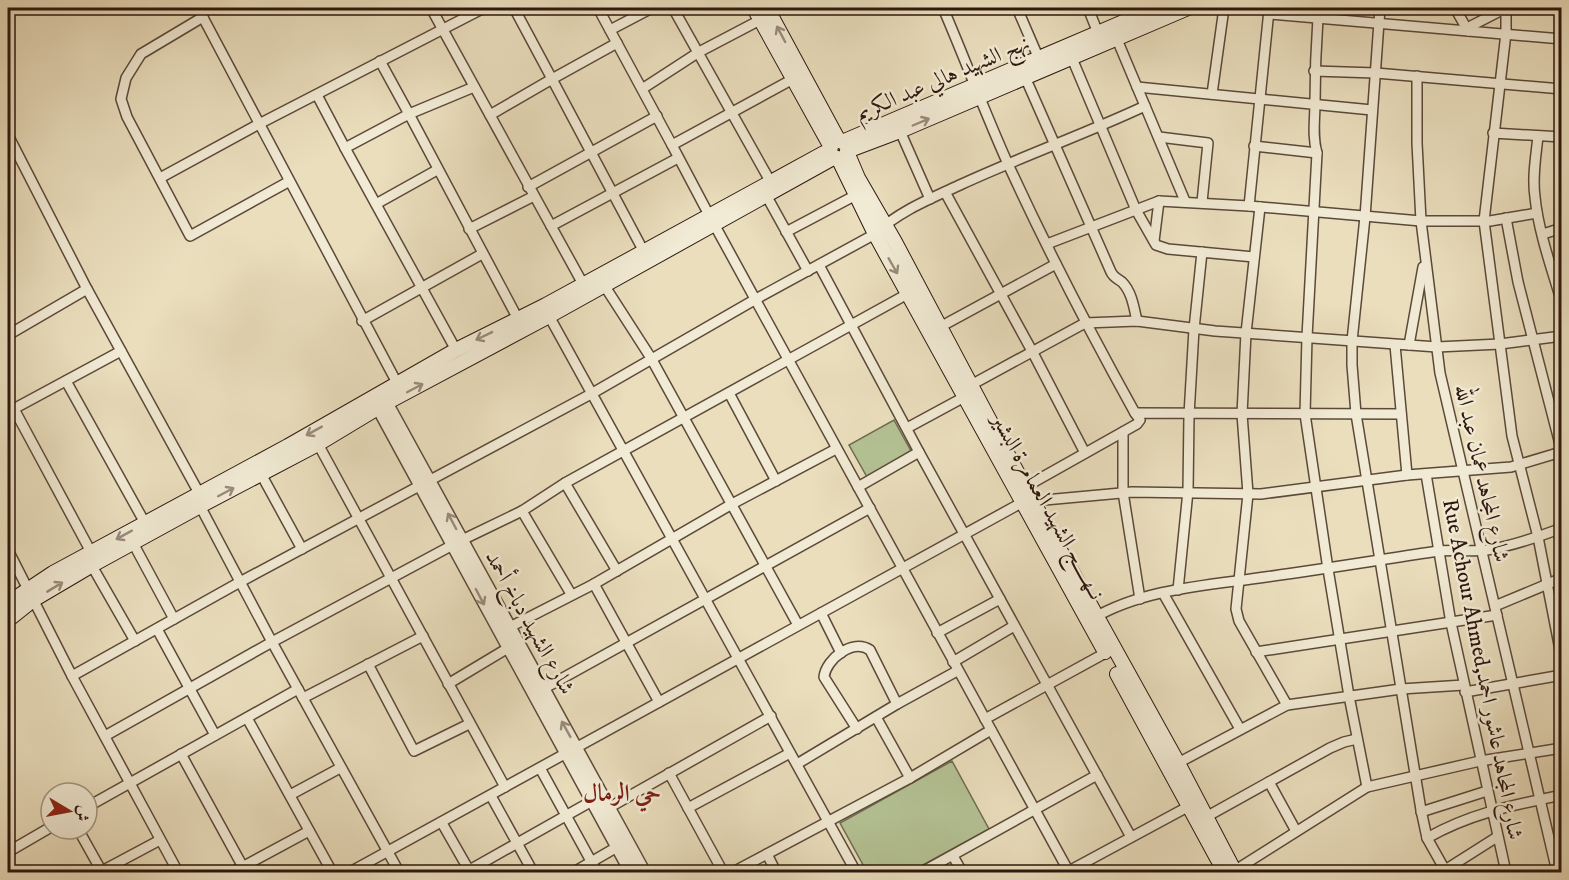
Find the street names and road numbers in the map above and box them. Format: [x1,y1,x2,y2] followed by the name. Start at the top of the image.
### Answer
[851,30,1036,132] street label: نهج الشهيد هالي عبد الكريم
[1444,381,1520,566] street label: شارع المجاهد عمان عبد الله
[980,407,1110,607] street label: نــهـــــج الشهيد العمامرة البشير
[1432,497,1529,843] street label: Rue Achour Ahmed,شارع المجاهد عاشور احمد
[475,545,583,702] street label: شارع الشهيد دباخ أحمد

